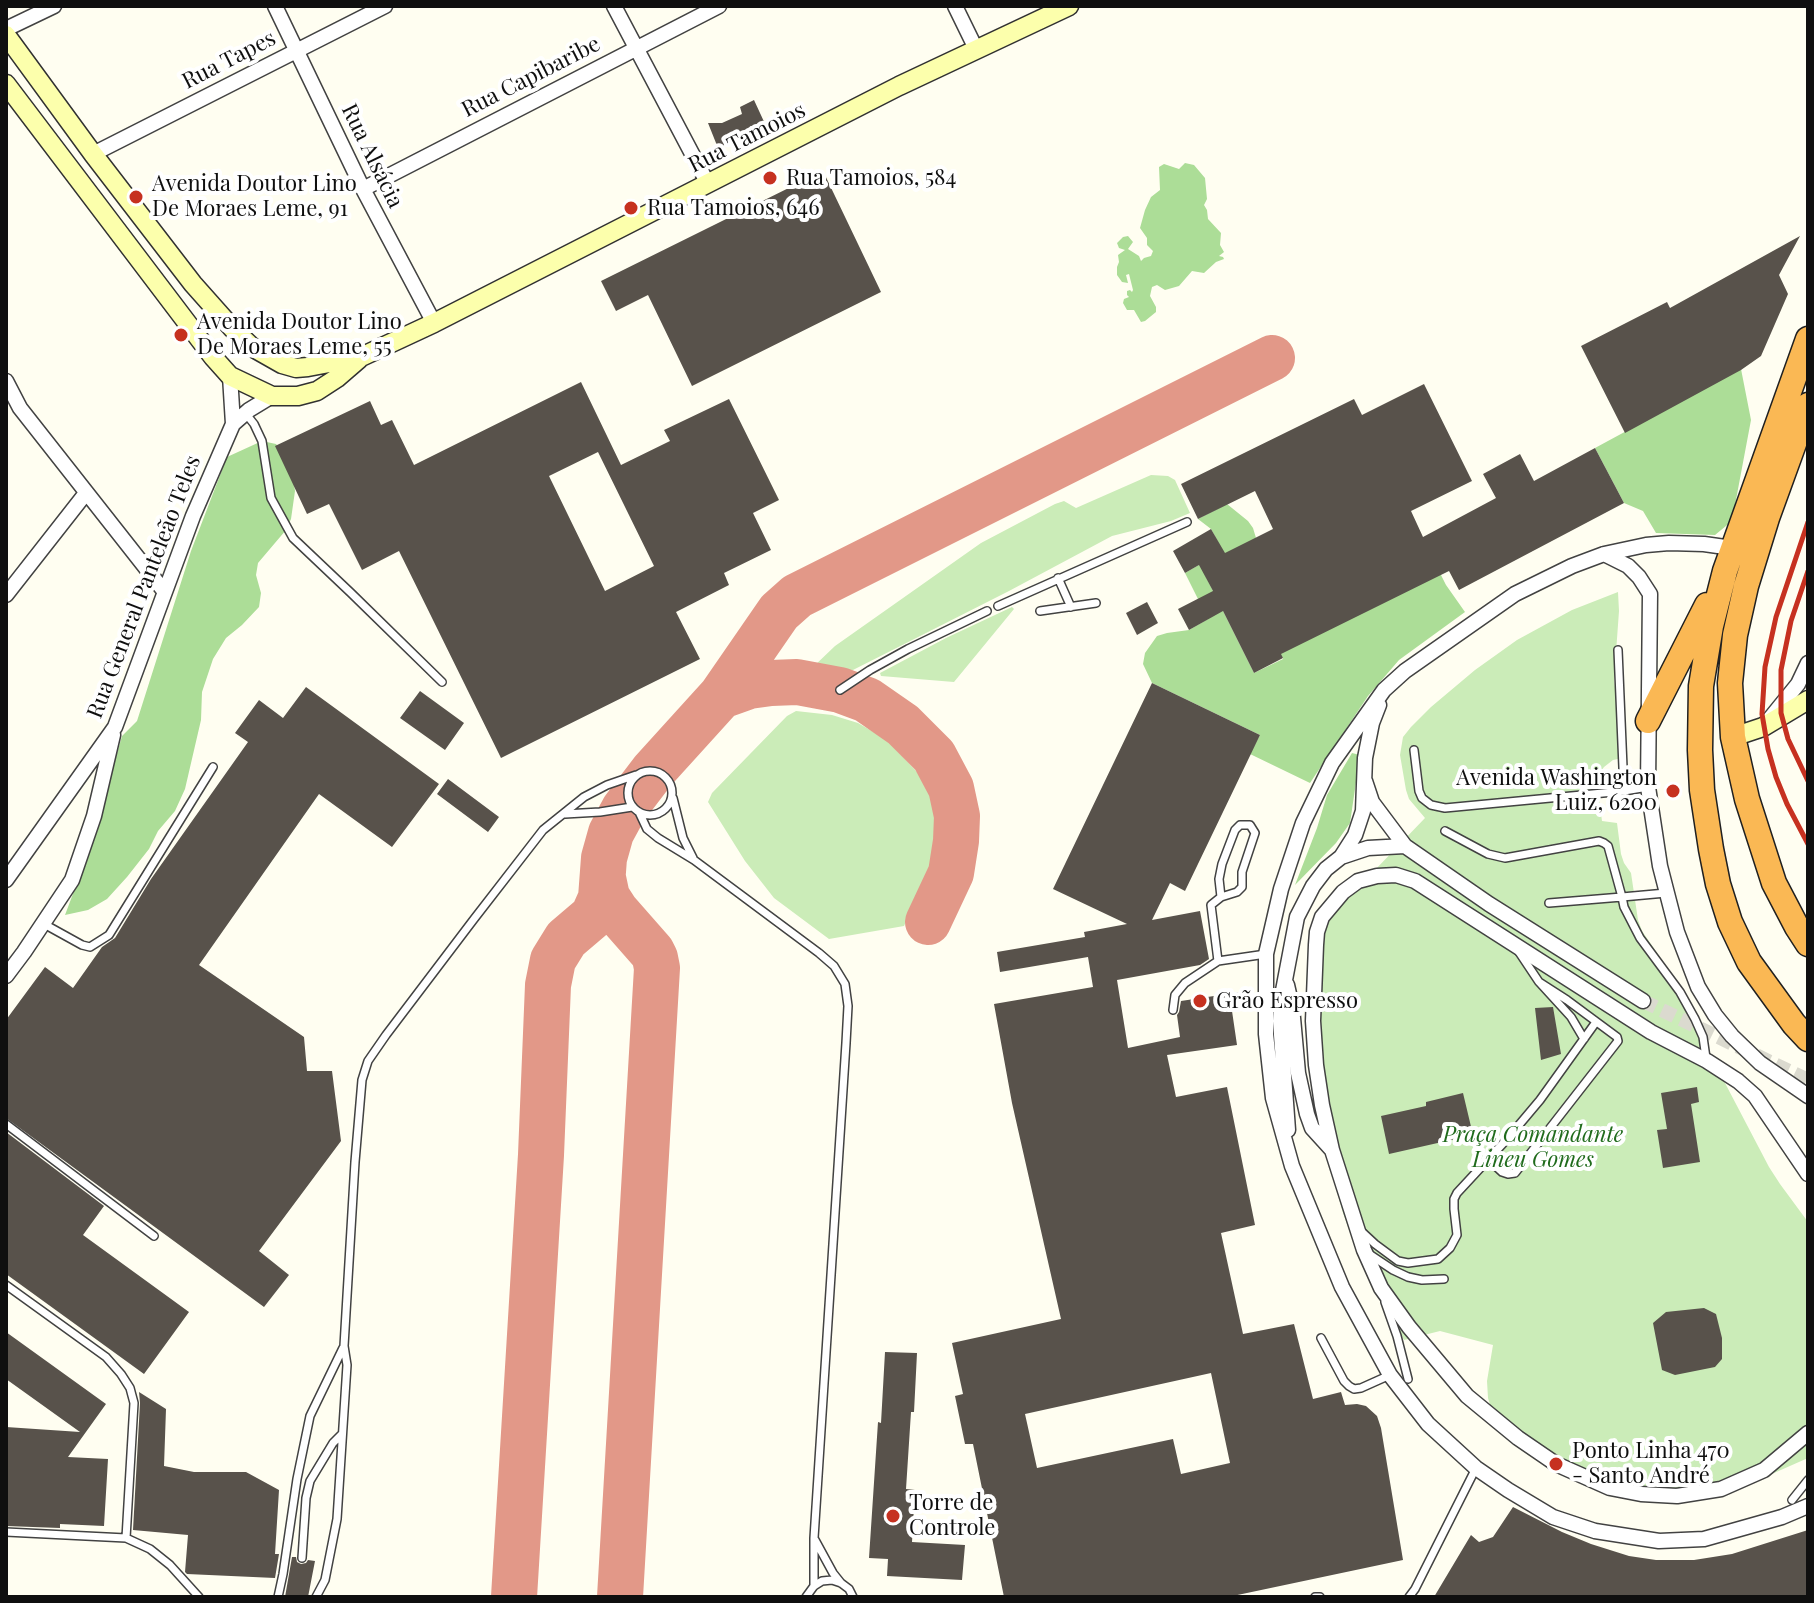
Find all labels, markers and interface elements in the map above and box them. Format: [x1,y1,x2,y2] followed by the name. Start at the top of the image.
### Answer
[178,25,280,95] street label: Rua Tapes
[457,31,605,123] street label: Rua Capibaribe
[684,97,810,179] street label: Rua Tamoios
[335,100,409,212] street label: Rua Alsácia
[786,165,956,191] place label: Rua Tamoios, 584
[761,169,779,187] marker: Rua Tamoios, 584
[152,171,357,222] place label: Avenida Doutor Lino De Moraes Leme, 91
[127,188,145,206] marker: Avenida Doutor Lino De Moraes Leme, 91
[647,195,820,221] place label: Rua Tamoios, 646
[622,199,640,217] marker: Rua Tamoios, 646
[197,309,402,360] place label: Avenida Doutor Lino De Moraes Leme, 55
[172,326,190,344] marker: Avenida Doutor Lino De Moraes Leme, 55
[82,452,206,722] street label: Rua General Panteleão Teles
[1456,765,1657,816] place label: Avenida Washington Luiz, 6200
[1664,782,1682,800] marker: Avenida Washington Luiz, 6200
[1216,988,1358,1014] place label: Grão Espresso
[1191,992,1209,1010] marker: Grão Espresso
[1443,1122,1623,1174] park label: Praça Comandante Lineu Gomes
[1572,1438,1730,1490] place label: Ponto Linha 470 - Santo André
[1547,1455,1565,1473] marker: Ponto Linha 470 - Santo André
[909,1490,996,1542] place label: Torre de Controle
[884,1507,902,1525] marker: Torre de Controle

